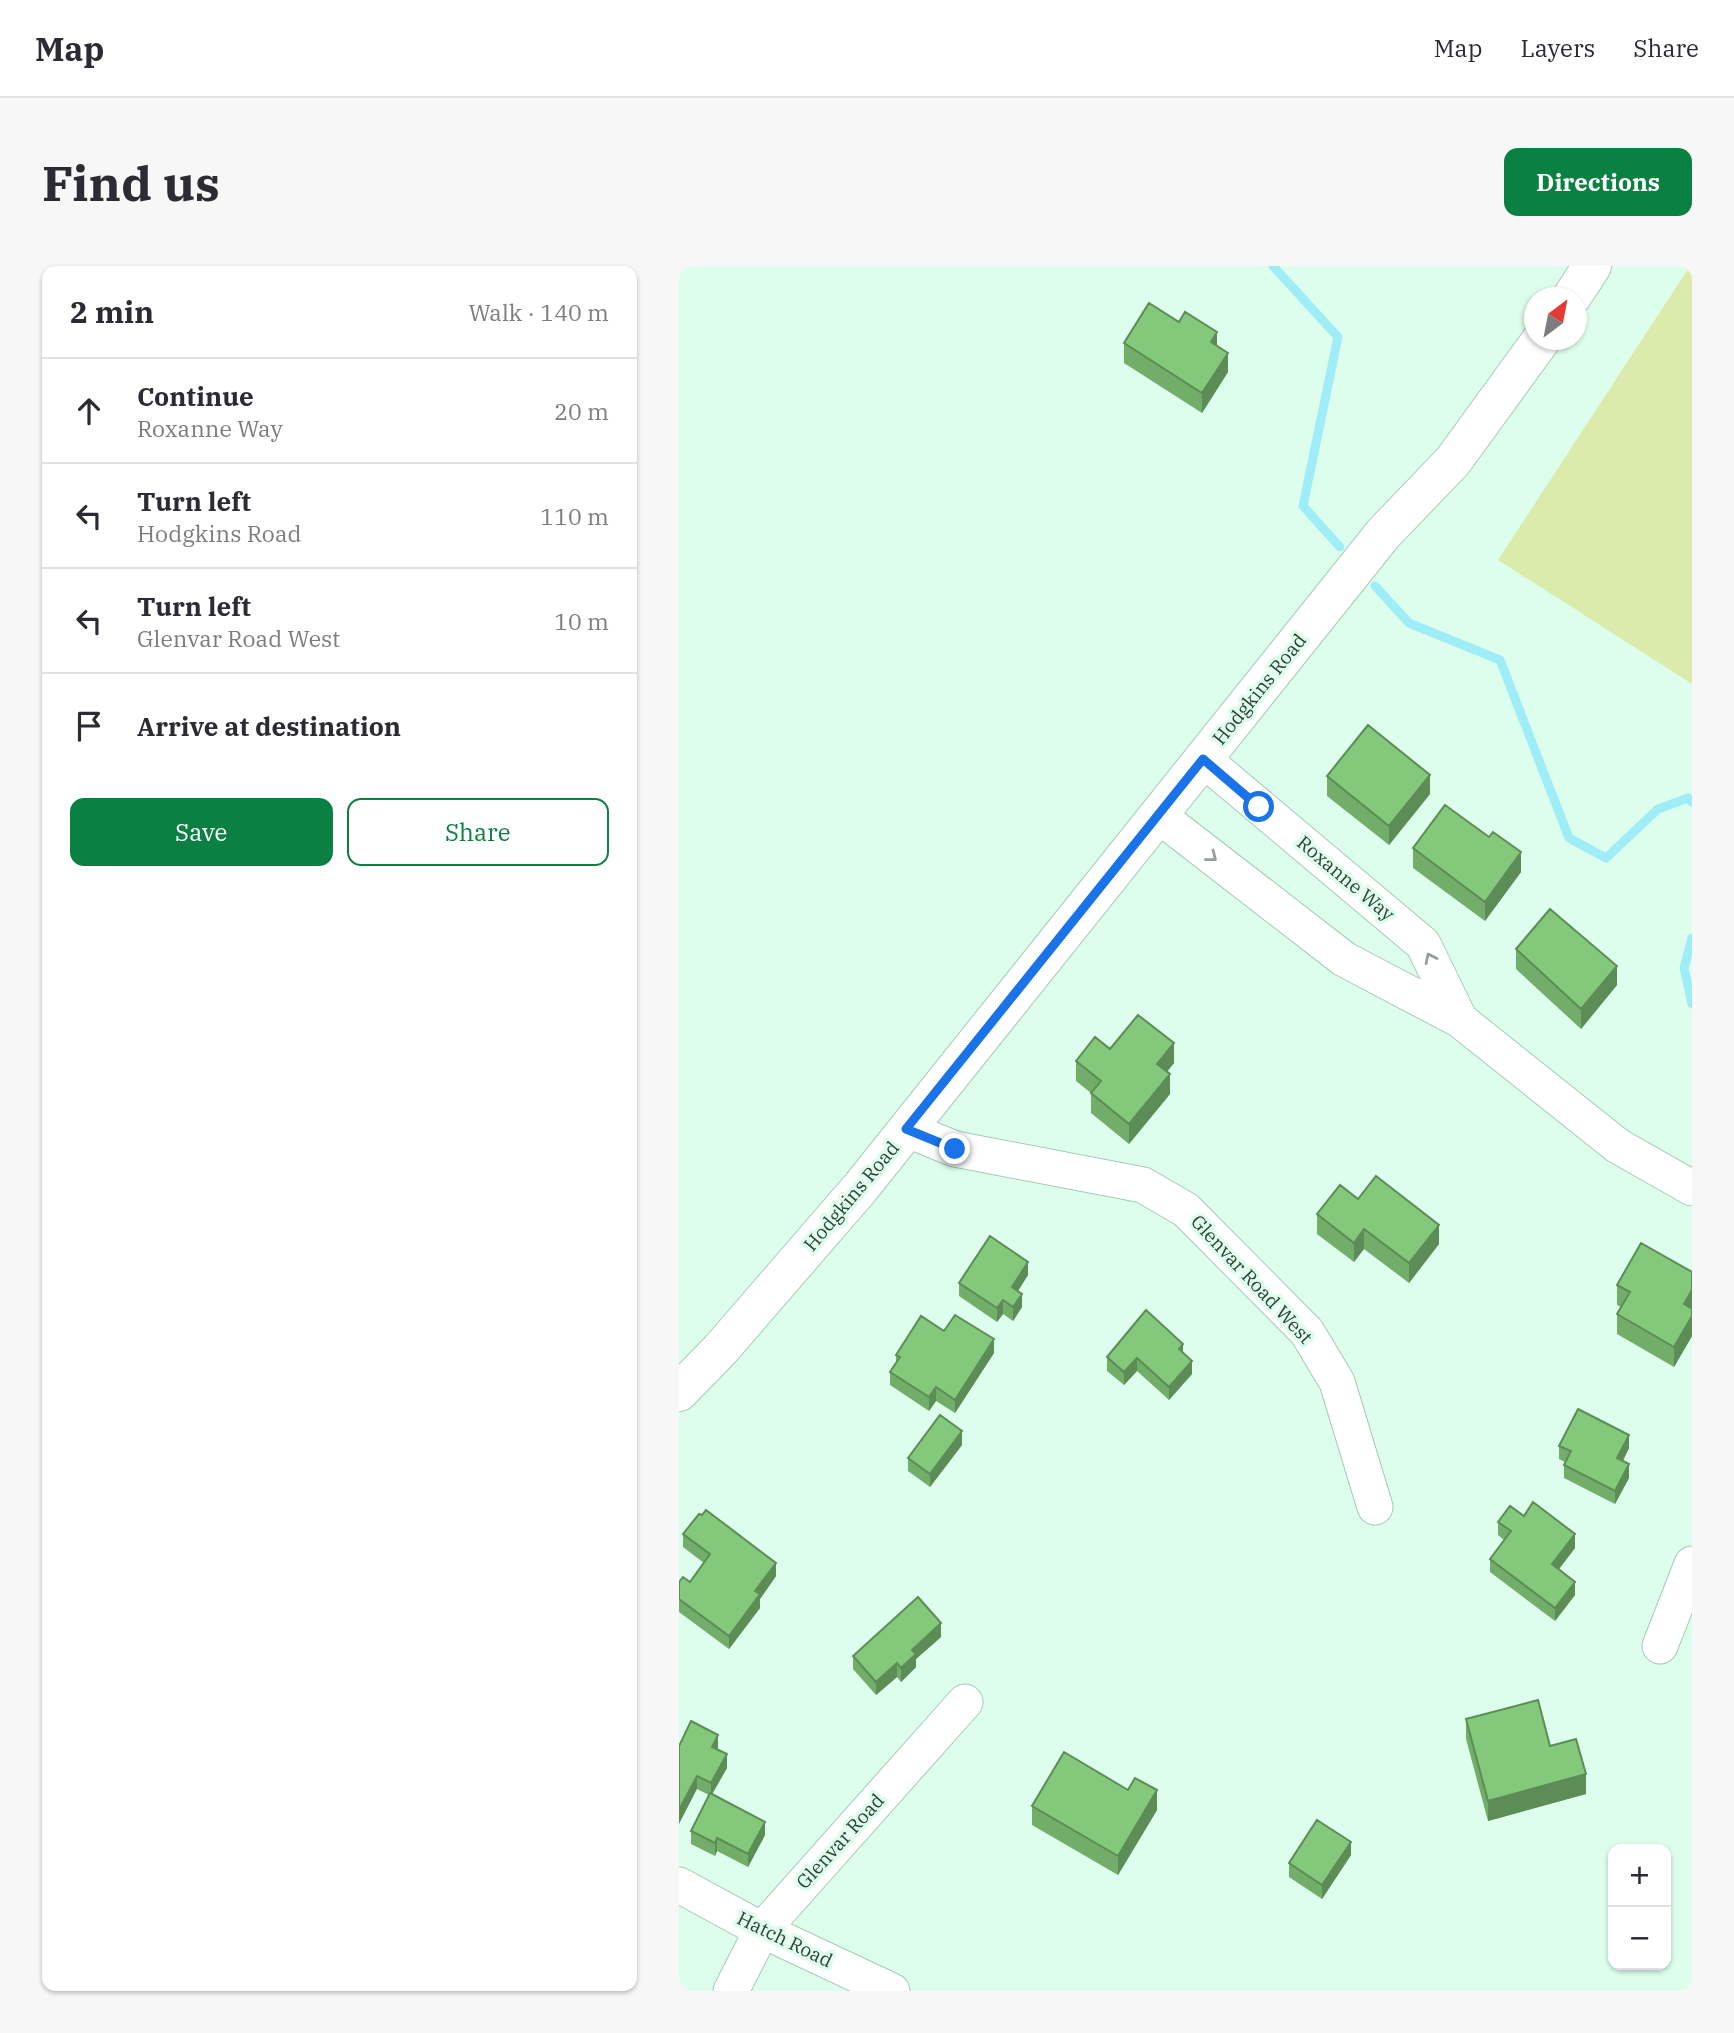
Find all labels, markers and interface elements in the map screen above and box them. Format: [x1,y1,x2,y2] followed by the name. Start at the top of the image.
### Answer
[35,27,104,70] text: Map
[1434,32,1482,64] text: Map
[1520,32,1595,64] text: Layers
[1633,32,1699,64] text: Share
[1504,148,1692,216] button: Directions
[42,151,220,214] text: Find us
[1524,287,1587,350] north arrow
[70,292,154,331] text: 2 min
[468,297,609,327] text: Walk · 140 m
[137,379,254,413] text: Continue
[70,392,108,430] icon: ahead
[554,396,609,426] text: 20 m
[137,413,283,443] text: Roxanne Way
[137,484,251,518] text: Turn left
[70,497,108,535] icon: left
[540,501,609,531] text: 110 m
[137,518,302,548] text: Hodgkins Road
[137,589,251,623] text: Turn left
[70,602,108,640] icon: left
[554,606,609,636] text: 10 m
[137,623,340,653] text: Glenvar Road West
[1207,629,1311,749] street label: Hodgkins Road
[70,707,108,745] icon: arrive
[137,709,401,743] text: Arrive at destination
[1243,791,1274,822] route start
[70,798,333,866] button: Save
[347,798,609,866] button: Share
[1292,830,1400,926] street label: Roxanne Way
[1205,848,1217,861] one-way arrow
[1424,953,1438,965] one-way arrow
[939,1133,970,1164] route end
[798,1136,904,1256] street label: Hodgkins Road
[1186,1209,1318,1349] street label: Glenvar Road West
[791,1788,889,1894] street label: Glenvar Road
[1608,1844,1671,1970] map controls
[1608,1844,1671,1907] button: +
[733,1906,837,1972] street label: Hatch Road
[1608,1907,1671,1970] button: −

